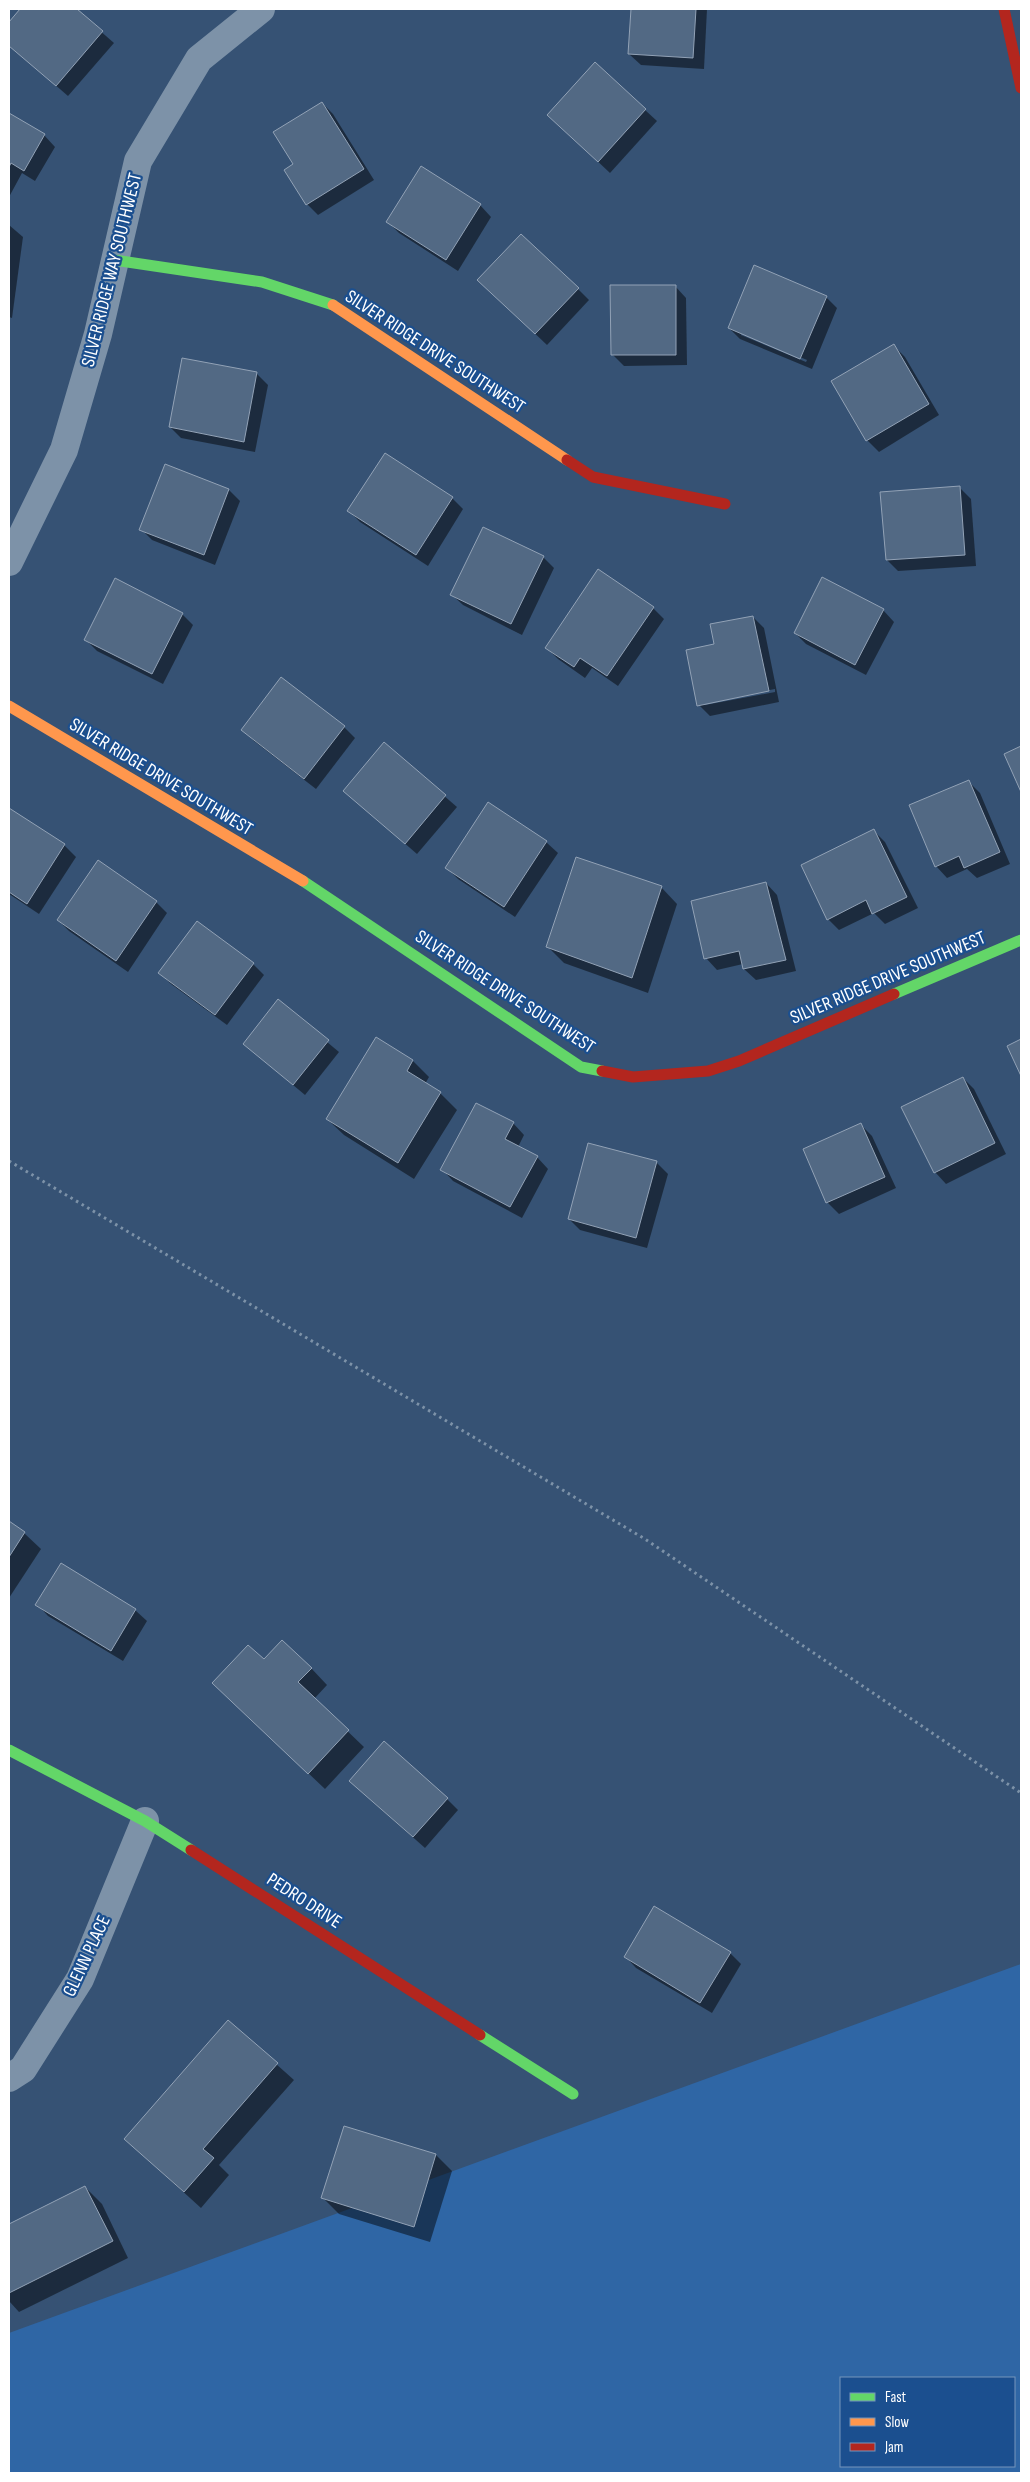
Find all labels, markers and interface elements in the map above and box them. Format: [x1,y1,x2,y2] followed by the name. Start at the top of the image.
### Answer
[77,170,147,369] street label: SILVER RIDGE WAY SOUTHWEST
[341,285,530,419] street label: SILVER RIDGE DRIVE SOUTHWEST
[65,713,257,841] street label: SILVER RIDGE DRIVE SOUTHWEST
[411,925,600,1059] street label: SILVER RIDGE DRIVE SOUTHWEST
[787,926,989,1030] street label: SILVER RIDGE DRIVE SOUTHWEST
[262,1868,346,1934] street label: PEDRO DRIVE
[58,1912,116,2000] street label: GLENN PLACE
[840,2377,1015,2467] legend
[885,2388,907,2407] text: Fast
[885,2413,909,2432] text: Slow
[884,2438,903,2457] text: Jam

